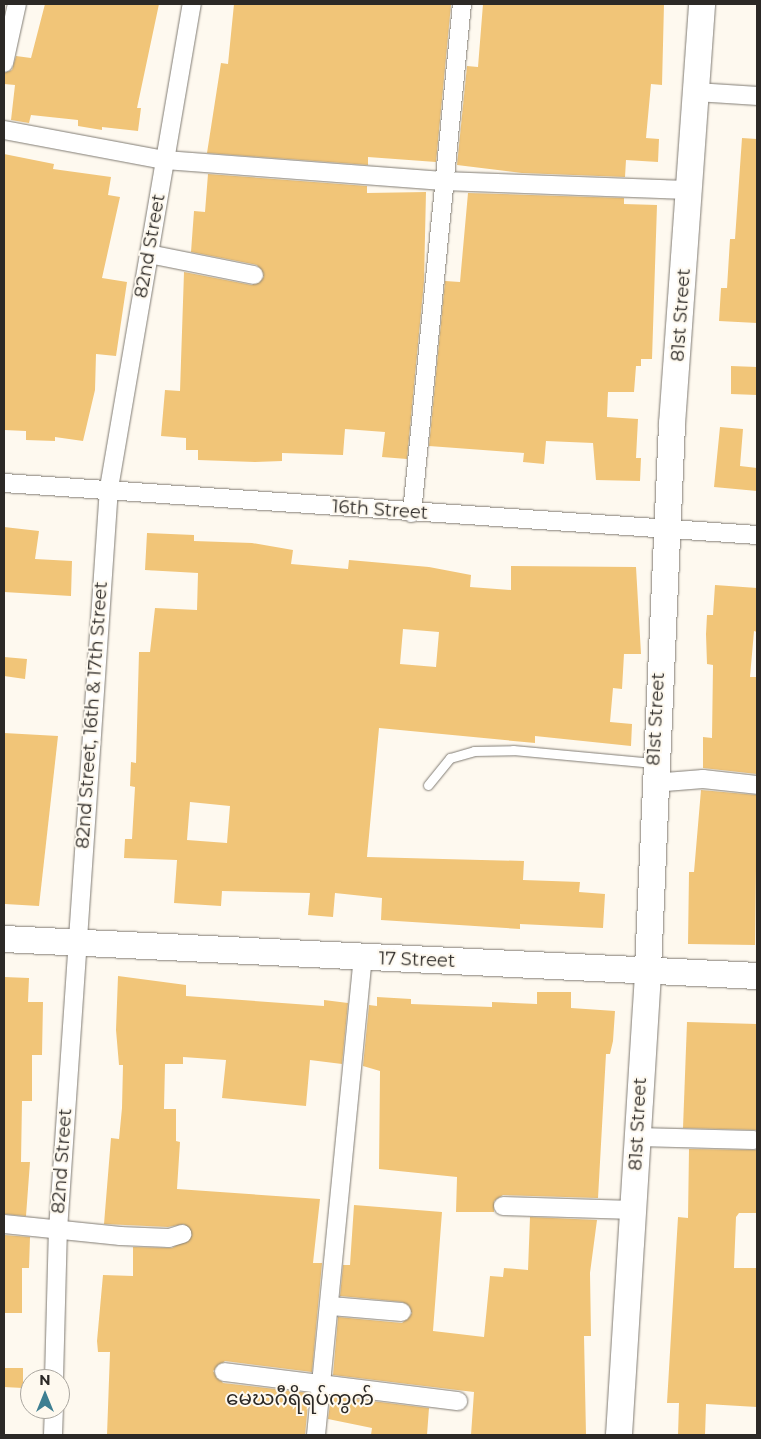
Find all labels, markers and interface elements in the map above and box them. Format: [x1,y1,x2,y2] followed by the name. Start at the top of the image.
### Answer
[130,192,170,300] street label: 82nd Street
[667,268,695,362] street label: 81st Street
[331,496,429,524] street label: 16th Street
[72,581,112,849] street label: 82nd Street, 16th & 17th Street
[643,672,669,766] street label: 81st Street
[379,948,455,972] street label: 17 Street
[625,1077,651,1171] street label: 81st Street
[48,1108,76,1214] street label: 82nd Street
[20,1369,70,1419] north arrow
[39,1371,51,1389] text: N
[226,1386,374,1410] district label: မေဃဂီရိရပ်ကွက်

